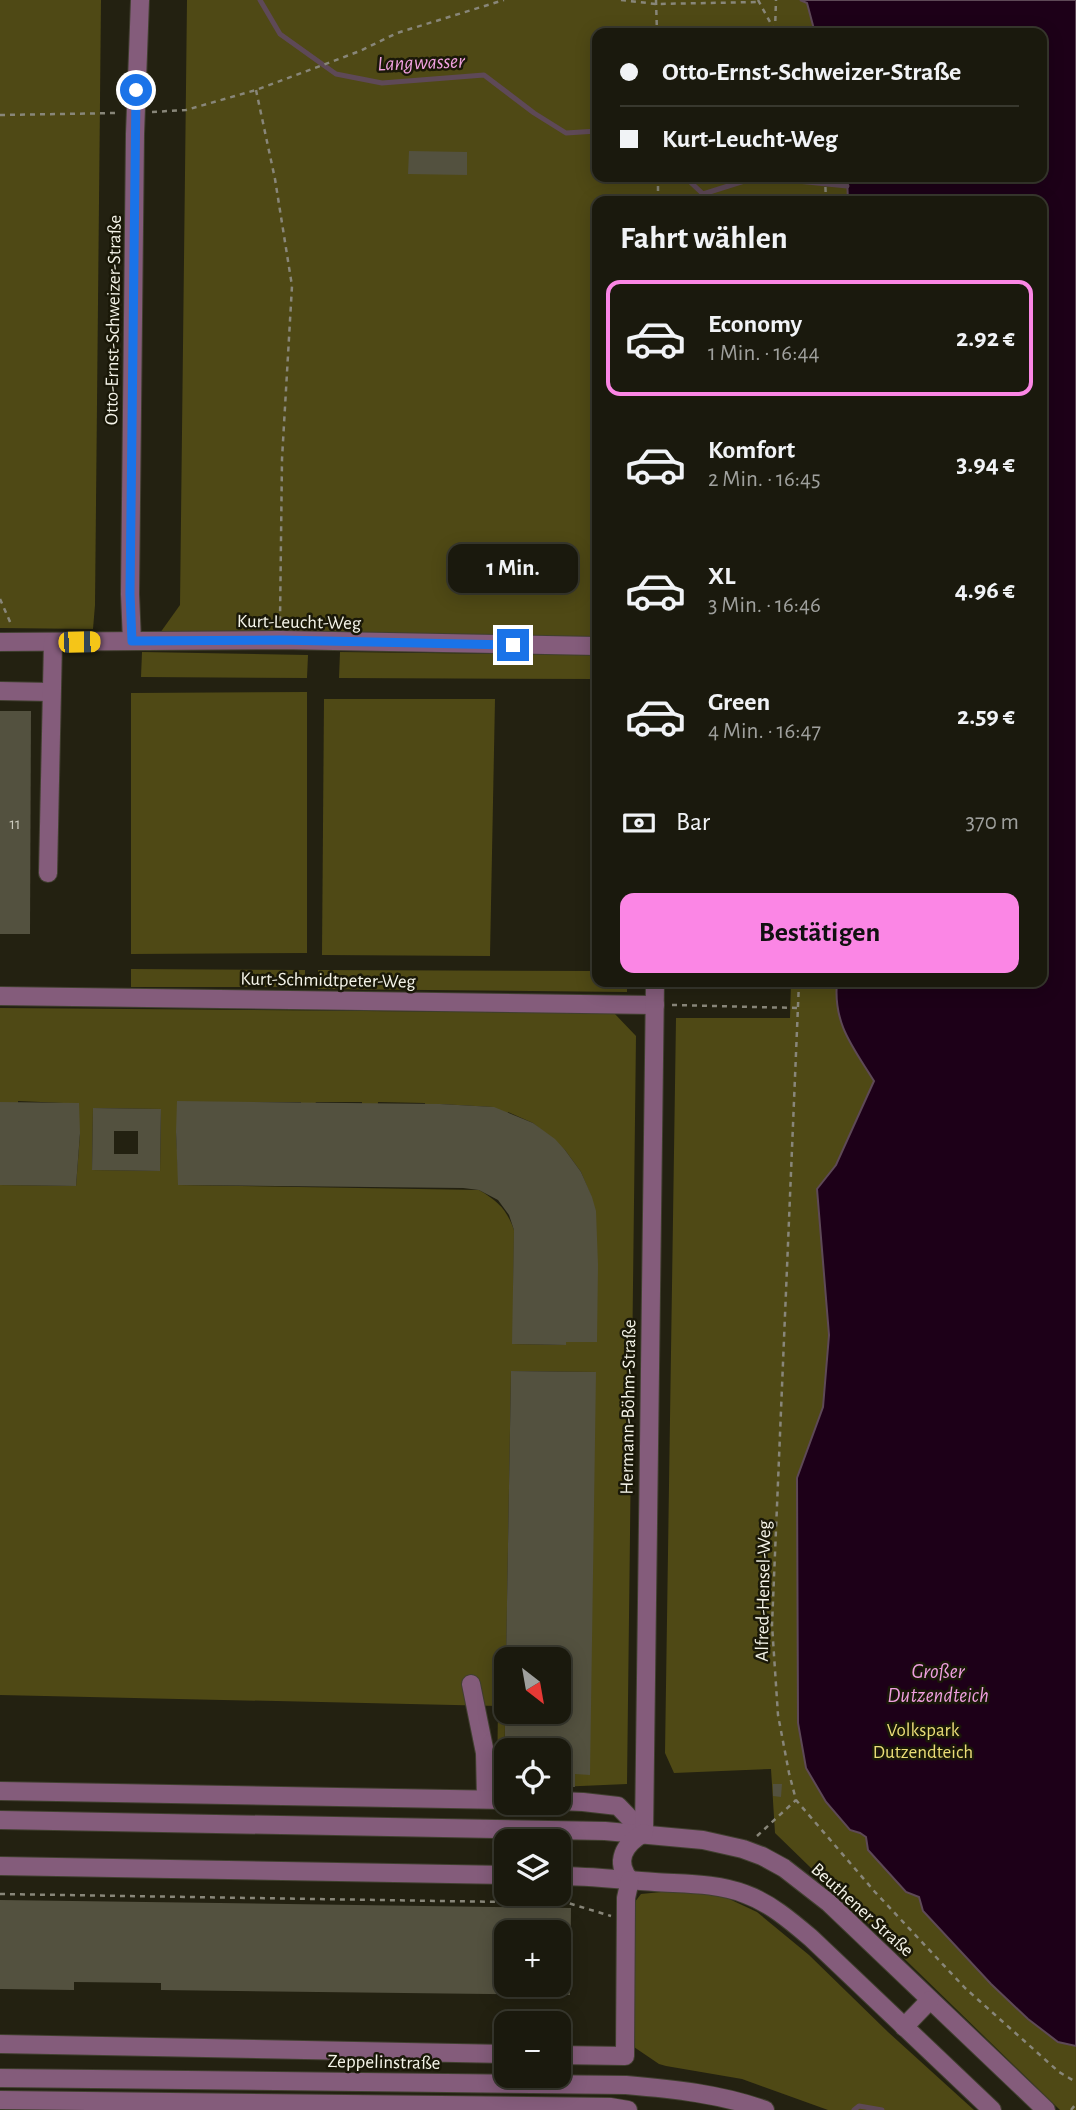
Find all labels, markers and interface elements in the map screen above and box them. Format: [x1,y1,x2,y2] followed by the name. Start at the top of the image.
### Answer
[377,50,466,75] water label: Langwasser
[662,59,961,85] text: Otto-Ernst-Schweizer-Straße
[120,74,152,106] route start
[662,126,838,152] text: Kurt-Leucht-Weg
[102,215,125,425] street label: Otto-Ernst-Schweizer-Straße
[620,222,788,254] text: Fahrt wählen
[624,307,687,370] icon: car
[708,311,802,337] text: Economy
[956,325,1015,351] text: 2.92 €
[708,342,820,365] text: 1 Min. · 16:44
[624,433,687,496] icon: car
[708,437,795,463] text: Komfort
[956,451,1015,477] text: 3.94 €
[708,468,821,491] text: 2 Min. · 16:45
[448,544,578,592] callout: 1 Min.
[486,557,540,580] text: 1 Min.
[624,559,687,622] icon: car
[708,563,735,589] text: XL
[955,577,1015,603] text: 4.96 €
[708,594,821,617] text: 3 Min. · 16:46
[237,612,362,633] street label: Kurt-Leucht-Weg
[497,629,529,661] route end
[58,631,101,653] car
[624,685,687,748] icon: car
[708,689,770,715] text: Green
[957,703,1015,729] text: 2.59 €
[708,720,821,743] text: 4 Min. · 16:47
[620,804,658,842] icon: cash
[676,809,710,835] text: Bar
[966,811,1019,834] text: 370 m
[9,816,21,832] house number: 11
[620,893,1019,973] button: Bestätigen
[240,969,417,992] street label: Kurt-Schmidtpeter-Weg
[617,1319,640,1495] street label: Hermann-Böhm-Straße
[753,1519,774,1662] street label: Alfred-Hensel-Weg
[494,1647,570,1724] north arrow
[494,1647,571,2088] map controls
[887,1661,989,1706] water label: Großer Dutzendteich
[873,1721,973,1762] park label: Volkspark Dutzendteich
[494,1738,571,1815] button: locate
[494,1829,571,1906] button: layers
[807,1860,917,1961] street label: Beuthener Straße
[494,1920,571,1997] button: +
[494,2011,571,2088] button: −
[328,2052,440,2073] street label: Zeppelinstraße

